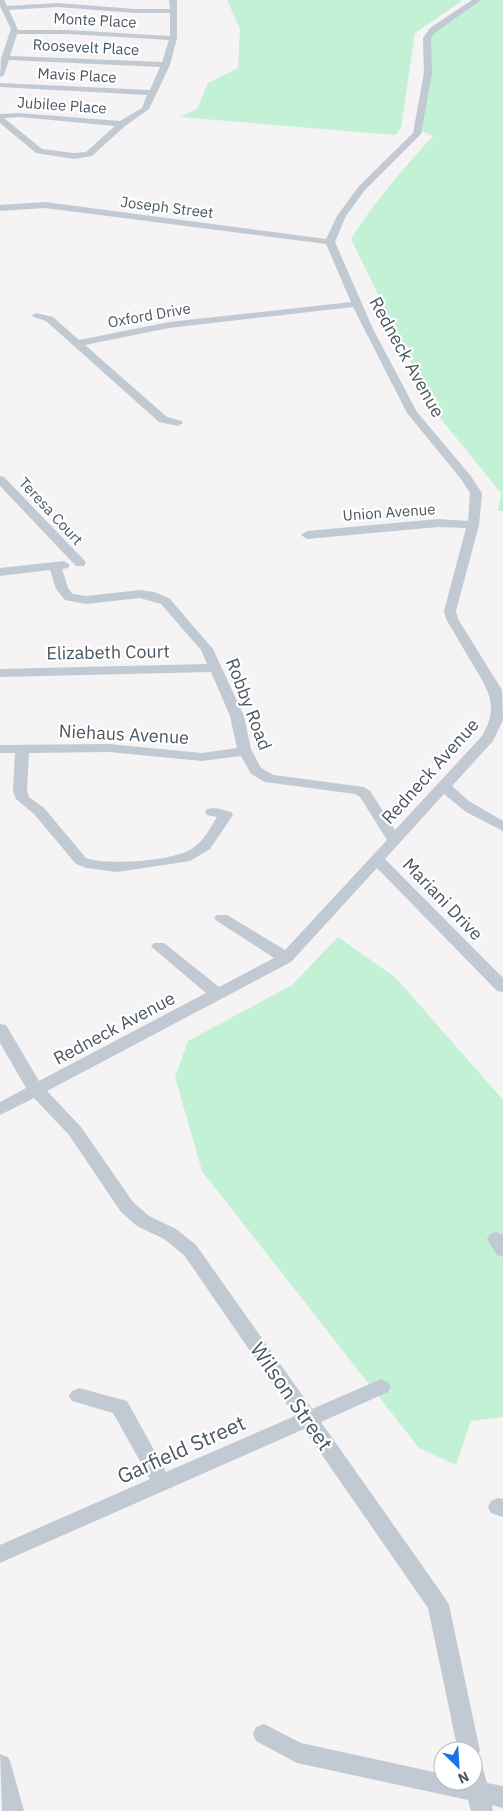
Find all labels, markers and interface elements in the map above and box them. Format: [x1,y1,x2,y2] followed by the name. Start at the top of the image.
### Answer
[53,8,137,32] street label: Monte Place
[32,35,140,59] street label: Roosevelt Place
[37,63,117,87] street label: Mavis Place
[17,92,107,118] street label: Jubilee Place
[119,192,215,222] street label: Joseph Street
[364,293,450,422] street label: Redneck Avenue
[106,298,192,332] street label: Oxford Drive
[15,473,87,549] street label: Teresa Court
[342,499,436,525] street label: Union Avenue
[46,639,170,665] street label: Elizabeth Court
[221,655,277,753] street label: Robby Road
[376,713,484,829] street label: Redneck Avenue
[58,719,190,749] street label: Niehaus Avenue
[398,853,488,945] street label: Mariani Drive
[49,986,179,1070] street label: Redneck Avenue
[244,1336,340,1456] street label: Wilson Street
[112,1408,250,1490] street label: Garfield Street
[433,1741,483,1791] north arrow
[455,1767,472,1788] text: N

